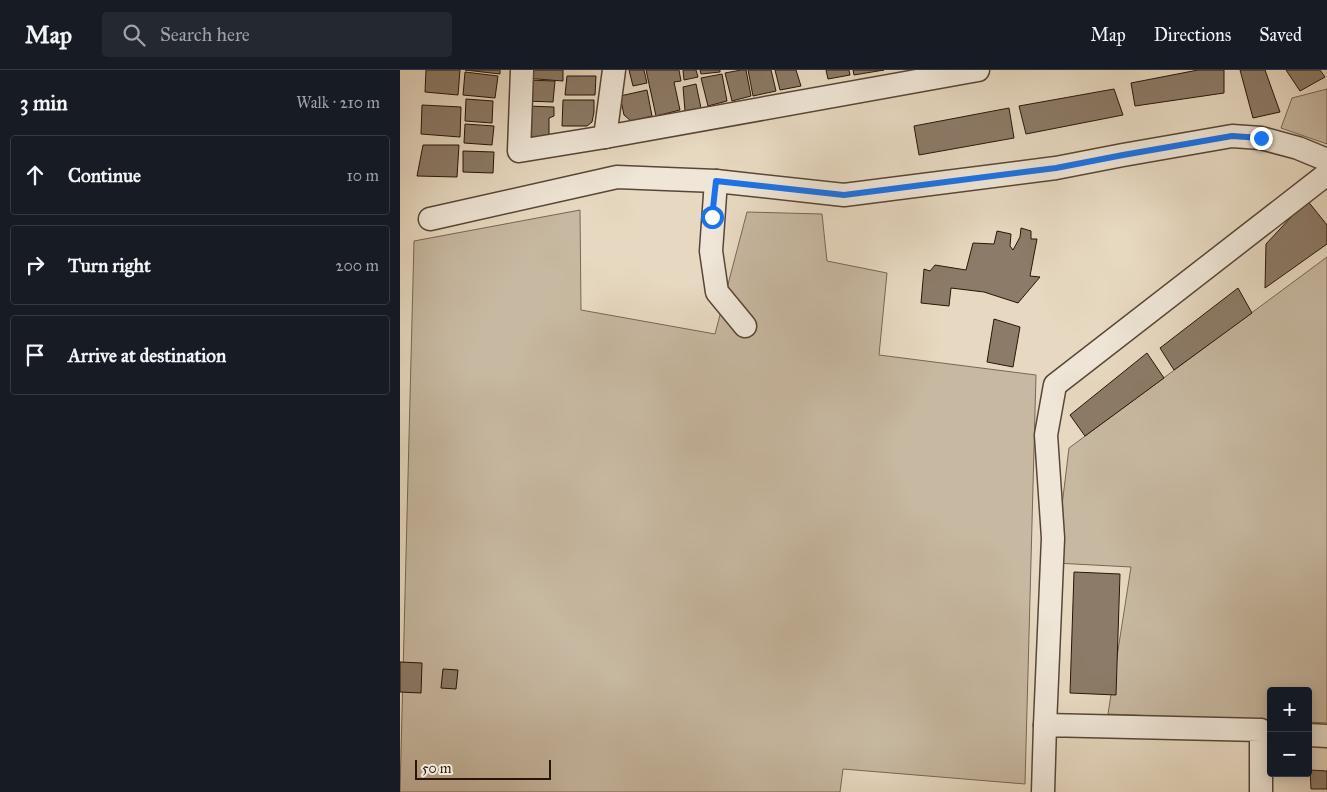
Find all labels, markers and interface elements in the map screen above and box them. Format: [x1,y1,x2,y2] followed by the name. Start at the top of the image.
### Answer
[102,12,452,57] search box
[25,20,72,50] text: Map
[120,21,148,49] icon: search
[160,23,250,46] text: Search here
[1090,24,1126,46] text: Map
[1154,24,1231,46] text: Directions
[1259,24,1302,46] text: Saved
[20,90,68,116] text: 3 min
[296,93,380,112] text: Walk · 210 m
[1250,127,1273,150] route end
[21,161,49,189] icon: ahead
[68,164,141,187] text: Continue
[347,166,379,185] text: 10 m
[701,206,724,229] route start
[21,251,49,279] icon: right
[68,254,151,277] text: Turn right
[336,256,379,275] text: 200 m
[21,341,49,369] icon: arrive
[68,344,226,367] text: Arrive at destination
[1267,687,1312,777] map controls
[1267,687,1312,732] button: +
[1267,732,1312,777] button: −
[415,757,551,780] scale bar
[422,760,451,777] text: 50 m

